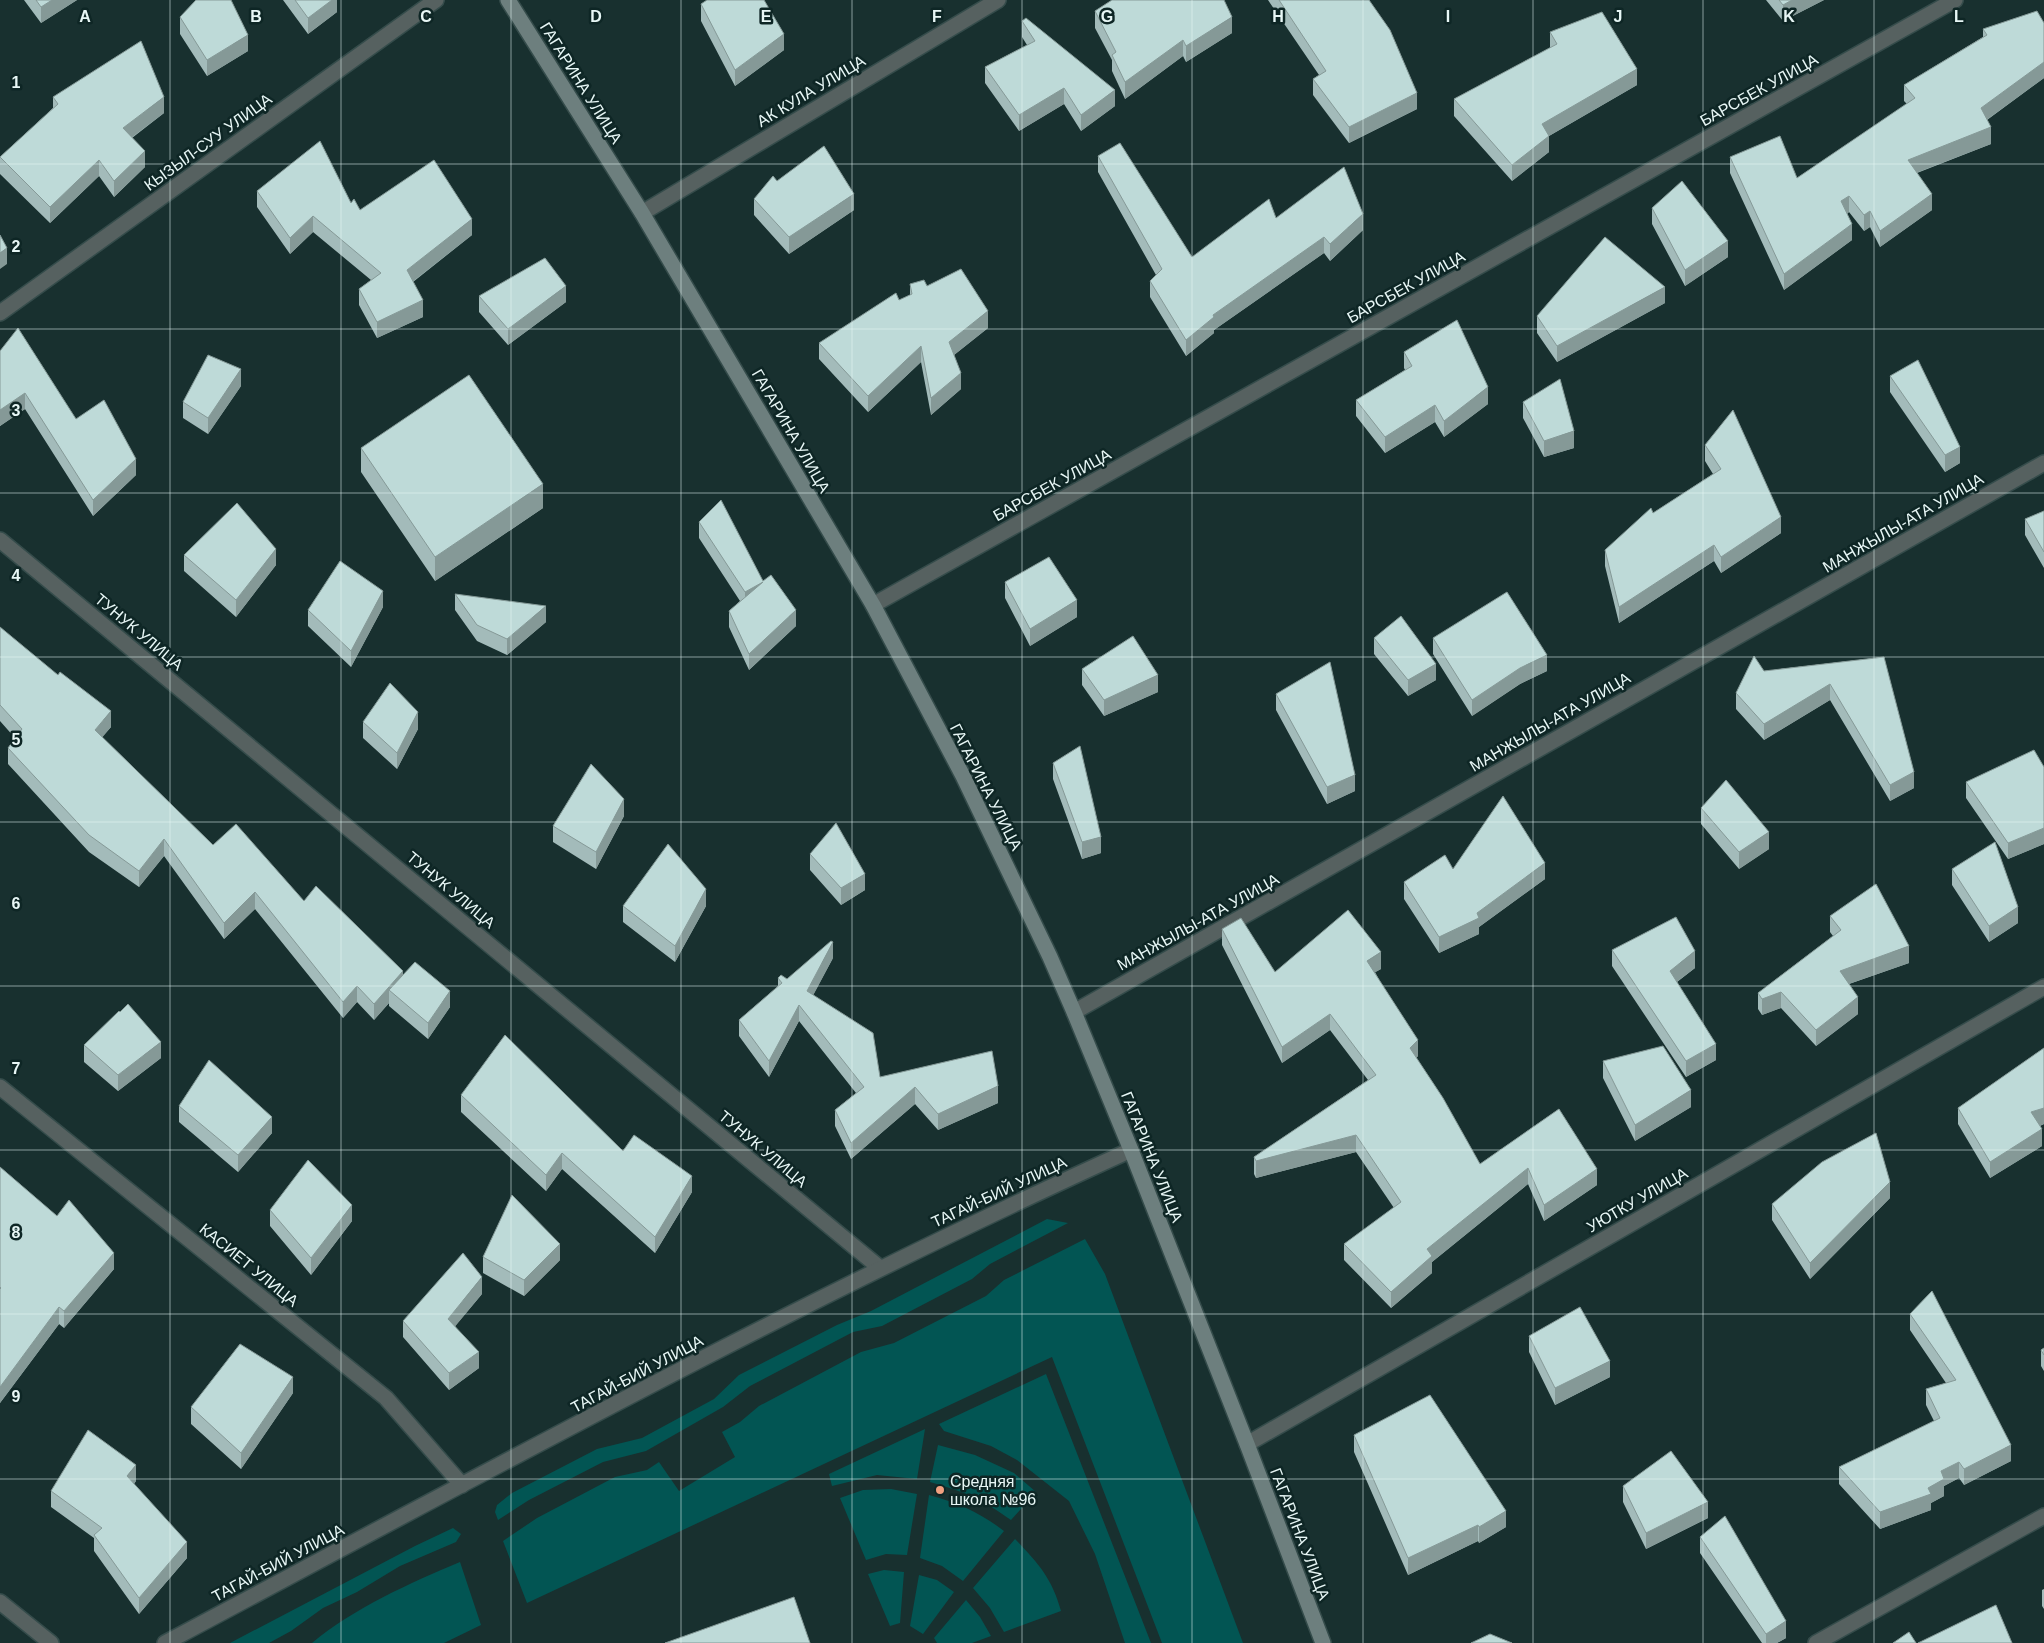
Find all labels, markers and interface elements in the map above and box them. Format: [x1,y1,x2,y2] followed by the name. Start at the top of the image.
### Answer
[79,8,91,25] text: A
[250,8,262,25] text: B
[420,8,432,25] text: C
[590,8,602,25] text: D
[761,8,772,25] text: E
[932,8,942,25] text: F
[1101,8,1113,25] text: G
[1272,8,1284,25] text: H
[1446,8,1450,25] text: I
[1614,8,1622,25] text: J
[1783,8,1795,25] text: K
[1954,8,1964,25] text: L
[537,19,625,147] street label: ГАГАРИНА УЛИЦА
[1697,50,1821,129] street label: БАРСБЕК УЛИЦА
[754,52,869,130] street label: АК КУЛА УЛИЦА
[12,74,21,91] text: 1
[141,90,275,194] street label: КЫЗЫЛ-СУУ УЛИЦА
[12,238,21,255] text: 2
[1344,247,1468,326] street label: БАРСБЕК УЛИЦА
[749,366,833,496] street label: ГАГАРИНА УЛИЦА
[12,402,21,419] text: 3
[990,445,1114,524] street label: БАРСБЕК УЛИЦА
[1820,470,1987,576] street label: МАНЖЫЛЫ-АТА УЛИЦА
[12,567,21,584] text: 4
[92,590,187,674] street label: ТУНУК УЛИЦА
[1467,669,1634,775] street label: МАНЖЫЛЫ-АТА УЛИЦА
[947,721,1025,853] street label: ГАГАРИНА УЛИЦА
[12,731,21,748] text: 5
[404,848,499,932] street label: ТУНУК УЛИЦА
[1114,870,1282,974] street label: МАНЖЫЛЫ-АТА УЛИЦА
[12,895,21,912] text: 6
[12,1060,21,1077] text: 7
[1118,1089,1186,1225] street label: ГАГАРИНА УЛИЦА
[716,1107,811,1191] street label: ТУНУК УЛИЦА
[928,1152,1070,1231] street label: ТАГАЙ-БИЙ УЛИЦА
[1584,1164,1691,1236] street label: УЮТКУ УЛИЦА
[196,1220,302,1310] street label: КАСИЕТ УЛИЦА
[12,1224,21,1241] text: 8
[568,1331,706,1416] street label: ТАГАЙ-БИЙ УЛИЦА
[12,1388,21,1405] text: 9
[1267,1466,1333,1602] street label: ГАГАРИНА УЛИЦА
[950,1473,1036,1508] place label: Средняя школа №96
[934,1484,946,1496] marker: Средняя школа №96
[209,1520,347,1605] street label: ТАГАЙ-БИЙ УЛИЦА

